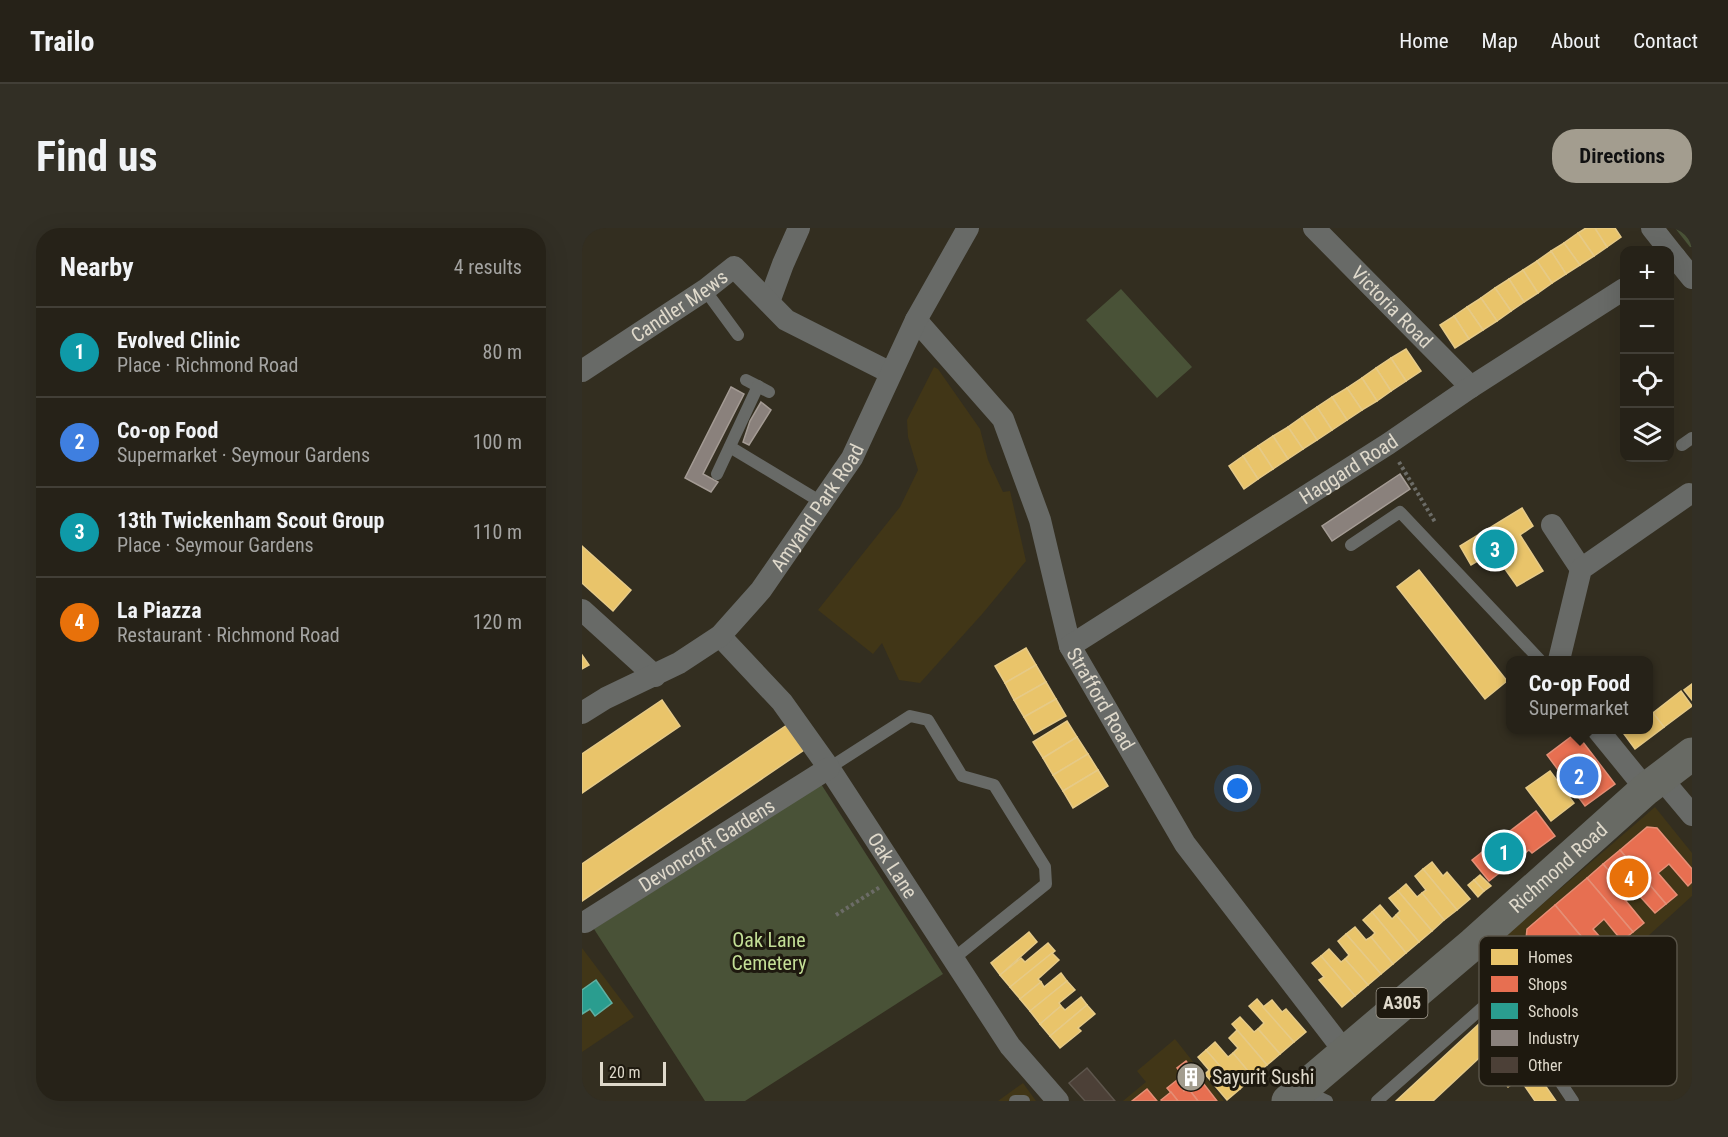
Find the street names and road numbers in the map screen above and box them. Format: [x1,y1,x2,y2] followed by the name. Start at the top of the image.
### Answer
[1346,261,1438,353] street label: Victoria Road
[626,265,733,347] street label: Candler Mews
[1295,429,1402,509] street label: Haggard Road
[766,440,869,576] street label: Amyand Park Road
[1061,643,1140,755] street label: Strafford Road
[634,793,779,897] street label: Devoncroft Gardens
[1504,817,1612,918] street label: Richmond Road
[862,828,923,903] street label: Oak Lane
[1376,988,1428,1018] road number: A305

